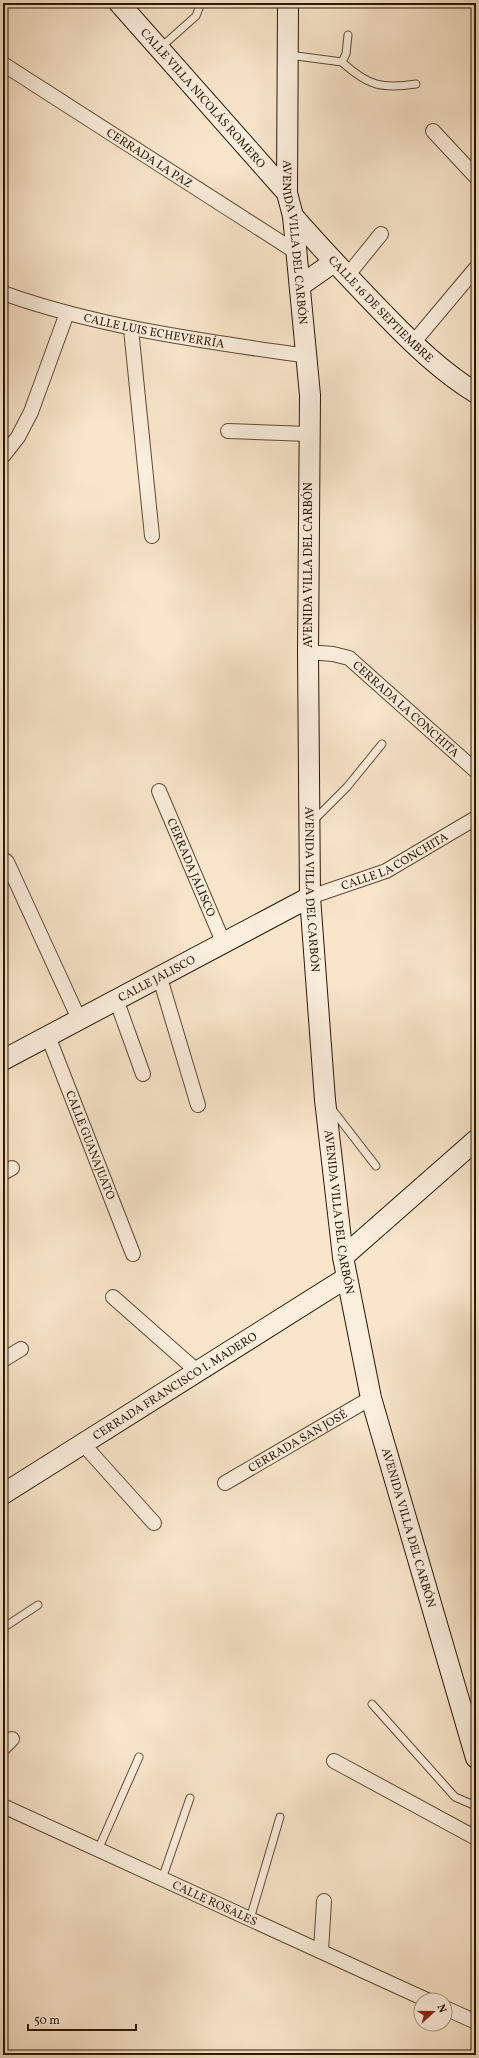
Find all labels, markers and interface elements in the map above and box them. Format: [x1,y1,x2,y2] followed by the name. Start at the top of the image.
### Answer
[136,25,269,172] street label: CALLE VILLA NICOLÁS ROMERO
[103,125,195,192] street label: CERRADA LA PAZ
[278,160,310,326] street label: AVENIDA VILLA DEL CARBÓN
[324,253,436,367] street label: CALLE 16 DE SEPTIEMBRE
[82,310,226,353] street label: CALLE LUIS ECHEVERRÍA
[300,482,317,648] street label: AVENIDA VILLA DEL CARBÓN
[349,658,463,762] street label: CERRADA LA CONCHITA
[300,807,323,973] street label: AVENIDA VILLA DEL CARBÓN
[162,816,219,920] street label: CERRADA JALISCO
[339,829,452,895] street label: CALLE LA CONCHITA
[116,952,199,1006] street label: CALLE JALISCO
[61,1088,118,1203] street label: CALLE GUANAJUATO
[319,1129,357,1296] street label: AVENIDA VILLA DEL CARBÓN
[90,1329,261,1444] street label: CERRADA FRANCISCO I. MADERO
[246,1406,351,1477] street label: CERRADA SAN JOSÉ
[377,1446,439,1610] street label: AVENIDA VILLA DEL CARBÓN
[169,1877,260,1930] street label: CALLE ROSALES
[413,1992,453,2032] north arrow
[433,2003,449,2015] text: N
[28,2006,136,2032] scale bar
[34,2013,60,2029] text: 50 m

